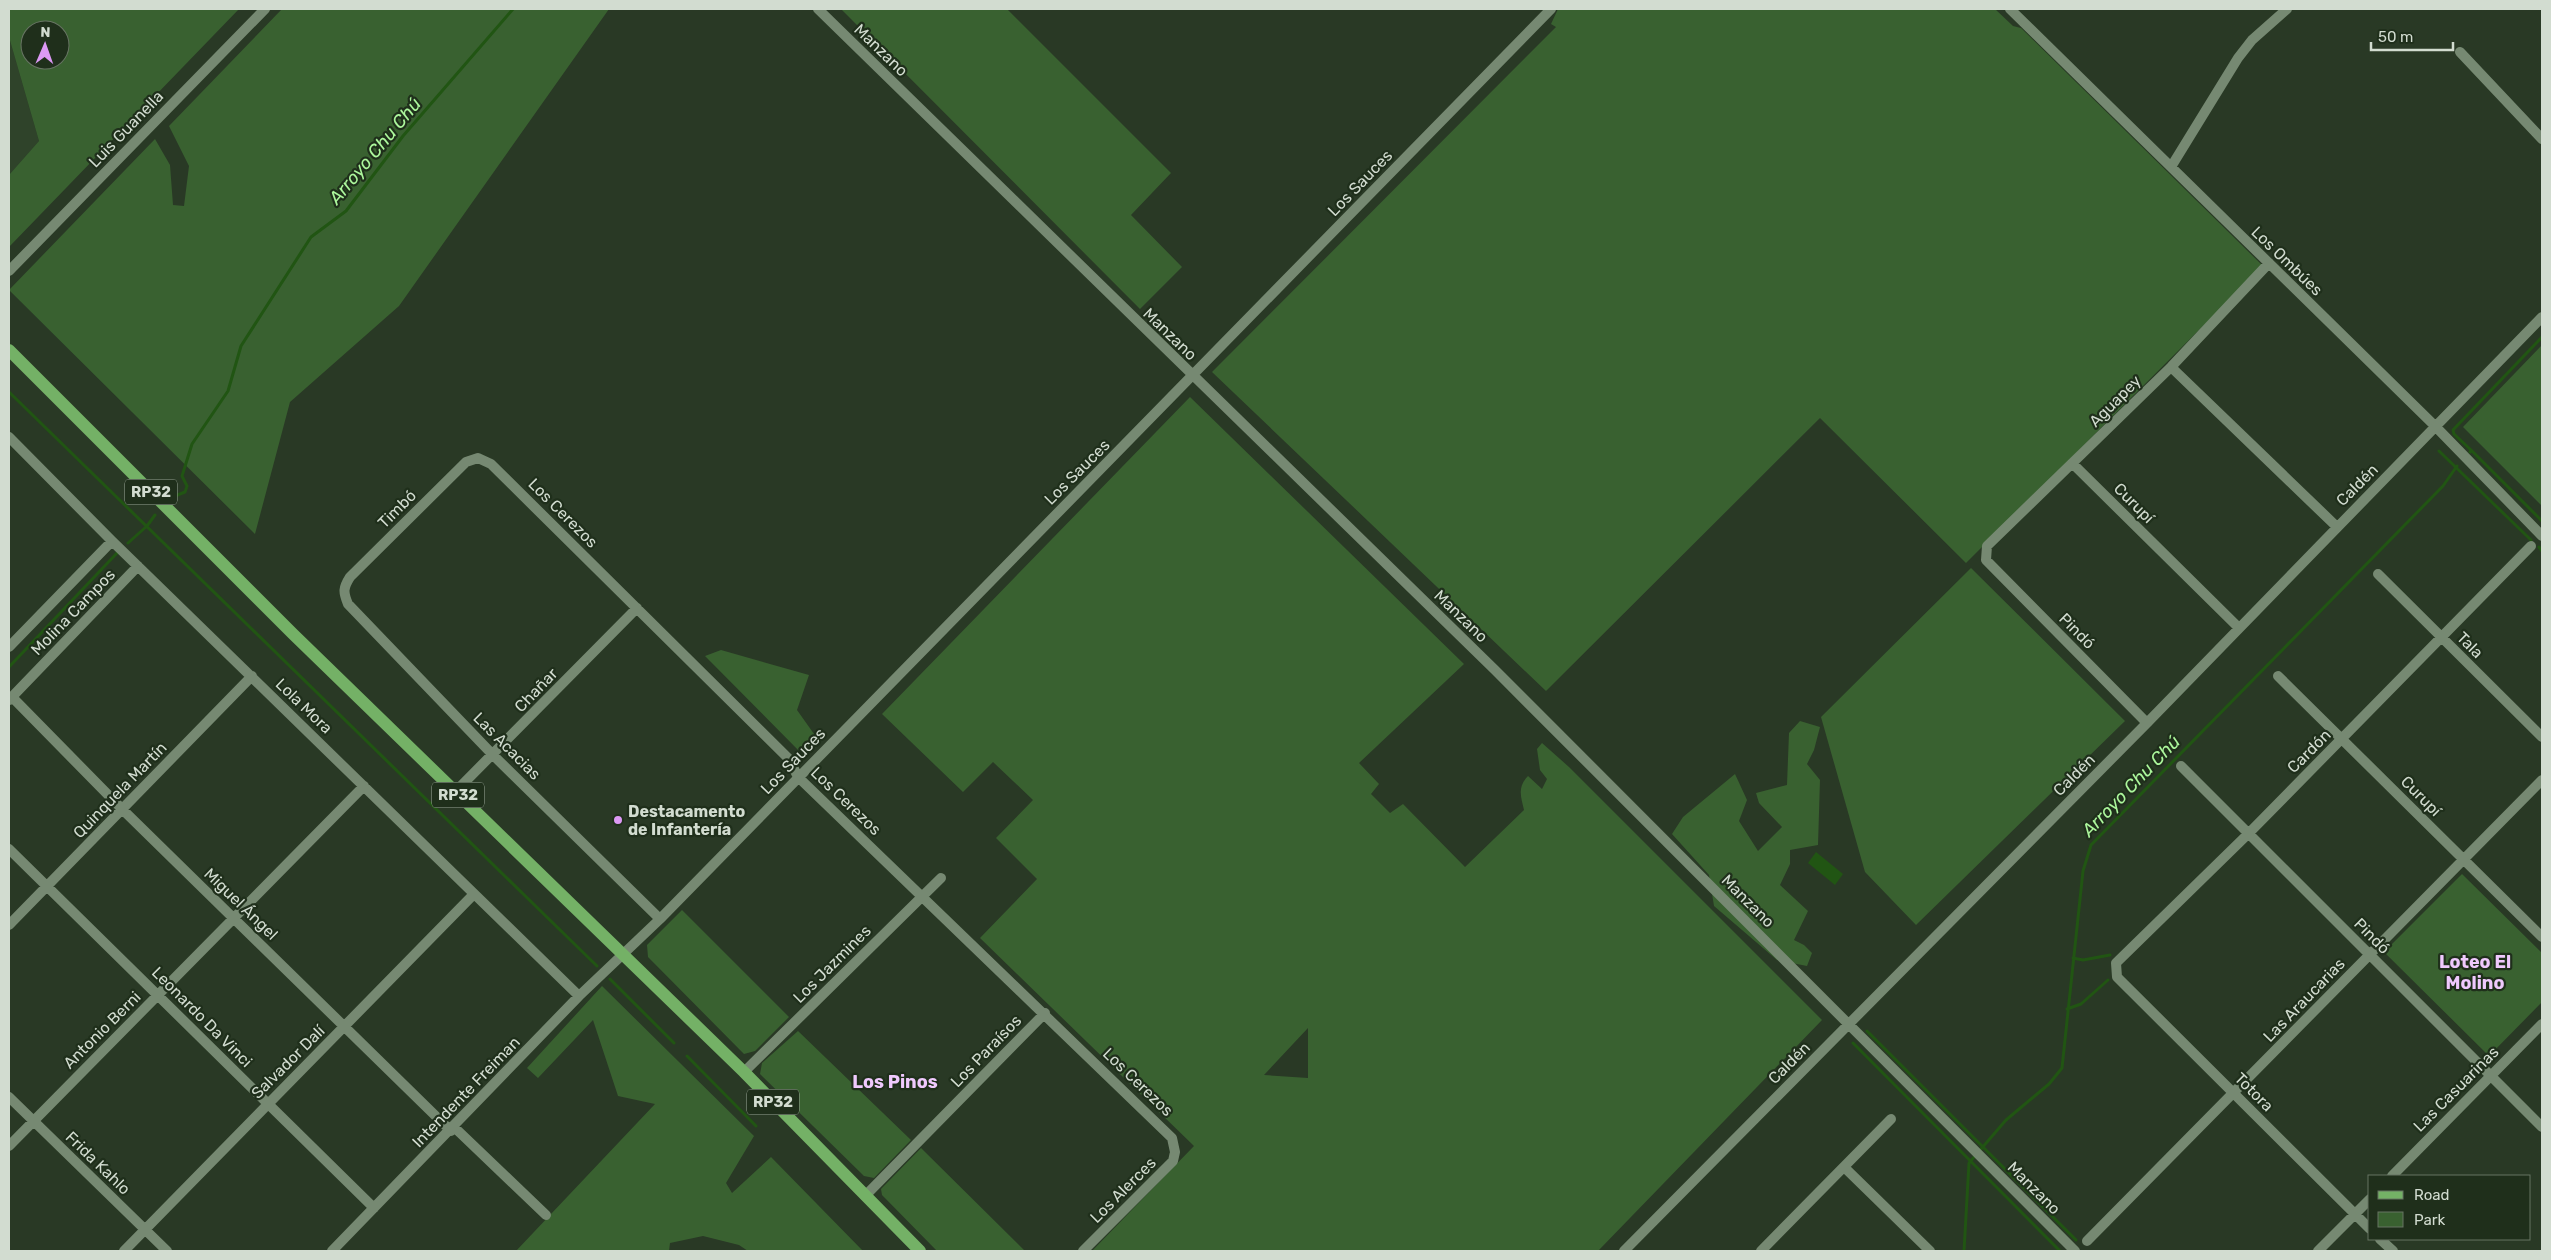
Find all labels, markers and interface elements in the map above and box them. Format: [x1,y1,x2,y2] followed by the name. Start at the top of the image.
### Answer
[20,20,70,70] north arrow
[850,20,912,80] street label: Manzano
[2371,20,2454,52] scale bar
[40,24,51,41] text: N
[2378,28,2413,46] text: 50 m
[85,87,167,171] street label: Luis Guanella
[323,93,426,209] water label: Arroyo Chu Chú
[1324,146,1396,220] street label: Los Sauces
[2248,222,2326,300] street label: Los Ombúes
[1139,304,1201,364] street label: Manzano
[2085,371,2145,431] street label: Aguapey
[1040,435,1114,509] street label: Los Sauces
[2332,460,2382,510] street label: Caldén
[524,474,602,552] street label: Los Cerezos
[2110,479,2159,528] street label: Curupí
[125,480,177,504] road number: RP32
[374,486,420,532] street label: Timbó
[27,565,119,659] street label: Molina Campos
[1430,586,1492,646] street label: Manzano
[2055,609,2099,653] street label: Pindó
[2453,628,2487,662] street label: Tala
[510,664,562,716] street label: Chañar
[272,674,336,738] street label: Lola Mora
[469,708,545,784] street label: Las Acacias
[757,724,829,798] street label: Los Sauces
[2283,725,2335,777] street label: Cardón
[2077,731,2185,842] water label: Arroyo Chu Chú
[69,738,171,842] street label: Quinquela Martín
[2049,750,2099,800] street label: Caldén
[807,763,885,839] street label: Los Cerezos
[2397,772,2446,821] street label: Curupí
[432,782,484,808] road number: RP32
[628,802,745,839] place label: Destacamento de Infantería
[612,814,624,826] marker: Destacamento de Infantería
[200,864,282,944] street label: Miguel Ángel
[1718,871,1778,931] street label: Manzano
[2350,914,2394,958] street label: Pindó
[789,921,875,1007] street label: Los Jazmines
[2439,951,2511,994] district label: Loteo El Molino
[2259,954,2349,1046] street label: Las Araucarias
[148,963,256,1071] street label: Leonardo Da Vinci
[59,987,145,1073] street label: Antonio Berni
[947,1011,1025,1091] street label: Los Paraísos
[247,1021,329,1103] street label: Salvador Dalí
[408,1033,524,1151] street label: Intendente Freiman
[1764,1038,1814,1088] street label: Caldén
[2409,1042,2503,1136] street label: Las Casuarinas
[1099,1044,1177,1120] street label: Los Cerezos
[2231,1069,2277,1115] street label: Totora
[852,1071,938,1093] district label: Los Pinos
[747,1090,799,1114] road number: RP32
[62,1128,134,1198] street label: Frida Kahlo
[1086,1153,1160,1227] street label: Los Alerces
[2004,1158,2064,1218] street label: Manzano
[2368,1175,2531,1240] legend
[2414,1186,2450,1204] text: Road
[2414,1211,2445,1229] text: Park

